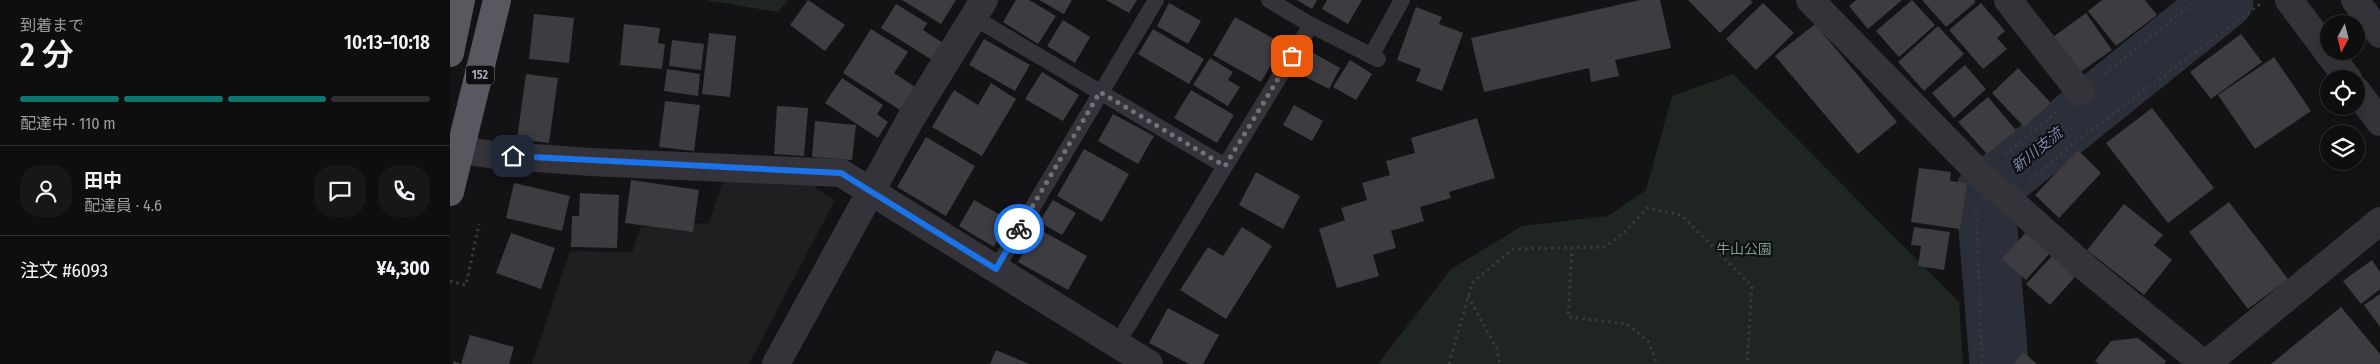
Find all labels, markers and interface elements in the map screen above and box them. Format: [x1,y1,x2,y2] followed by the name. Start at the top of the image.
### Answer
[2320,15,2365,60] north arrow
[2320,15,2365,170] map controls
[20,16,84,35] text: 到着まで
[344,31,430,54] text: 10:13–10:18
[1271,35,1313,77] pin
[20,36,74,74] text: 2 分
[1278,42,1306,70] icon: bag
[466,66,494,84] road number: 152
[2320,70,2365,115] button: locate
[20,114,116,133] text: 配達中 · 110 m
[2008,123,2068,176] water label: 新川支流
[2320,125,2365,170] button: layers
[492,135,534,177] pin
[499,142,527,170] icon: home
[20,165,72,217] button: person
[314,165,366,217] button: chat
[378,165,430,217] button: phone
[84,169,122,192] text: 田中
[84,196,162,215] text: 配達員 · 4.6
[994,204,1044,254] courier
[1005,215,1033,243] icon: bike
[1716,241,1772,258] park label: 牛山公園
[376,257,430,280] text: ¥4,300
[20,259,108,282] text: 注文 #6093

